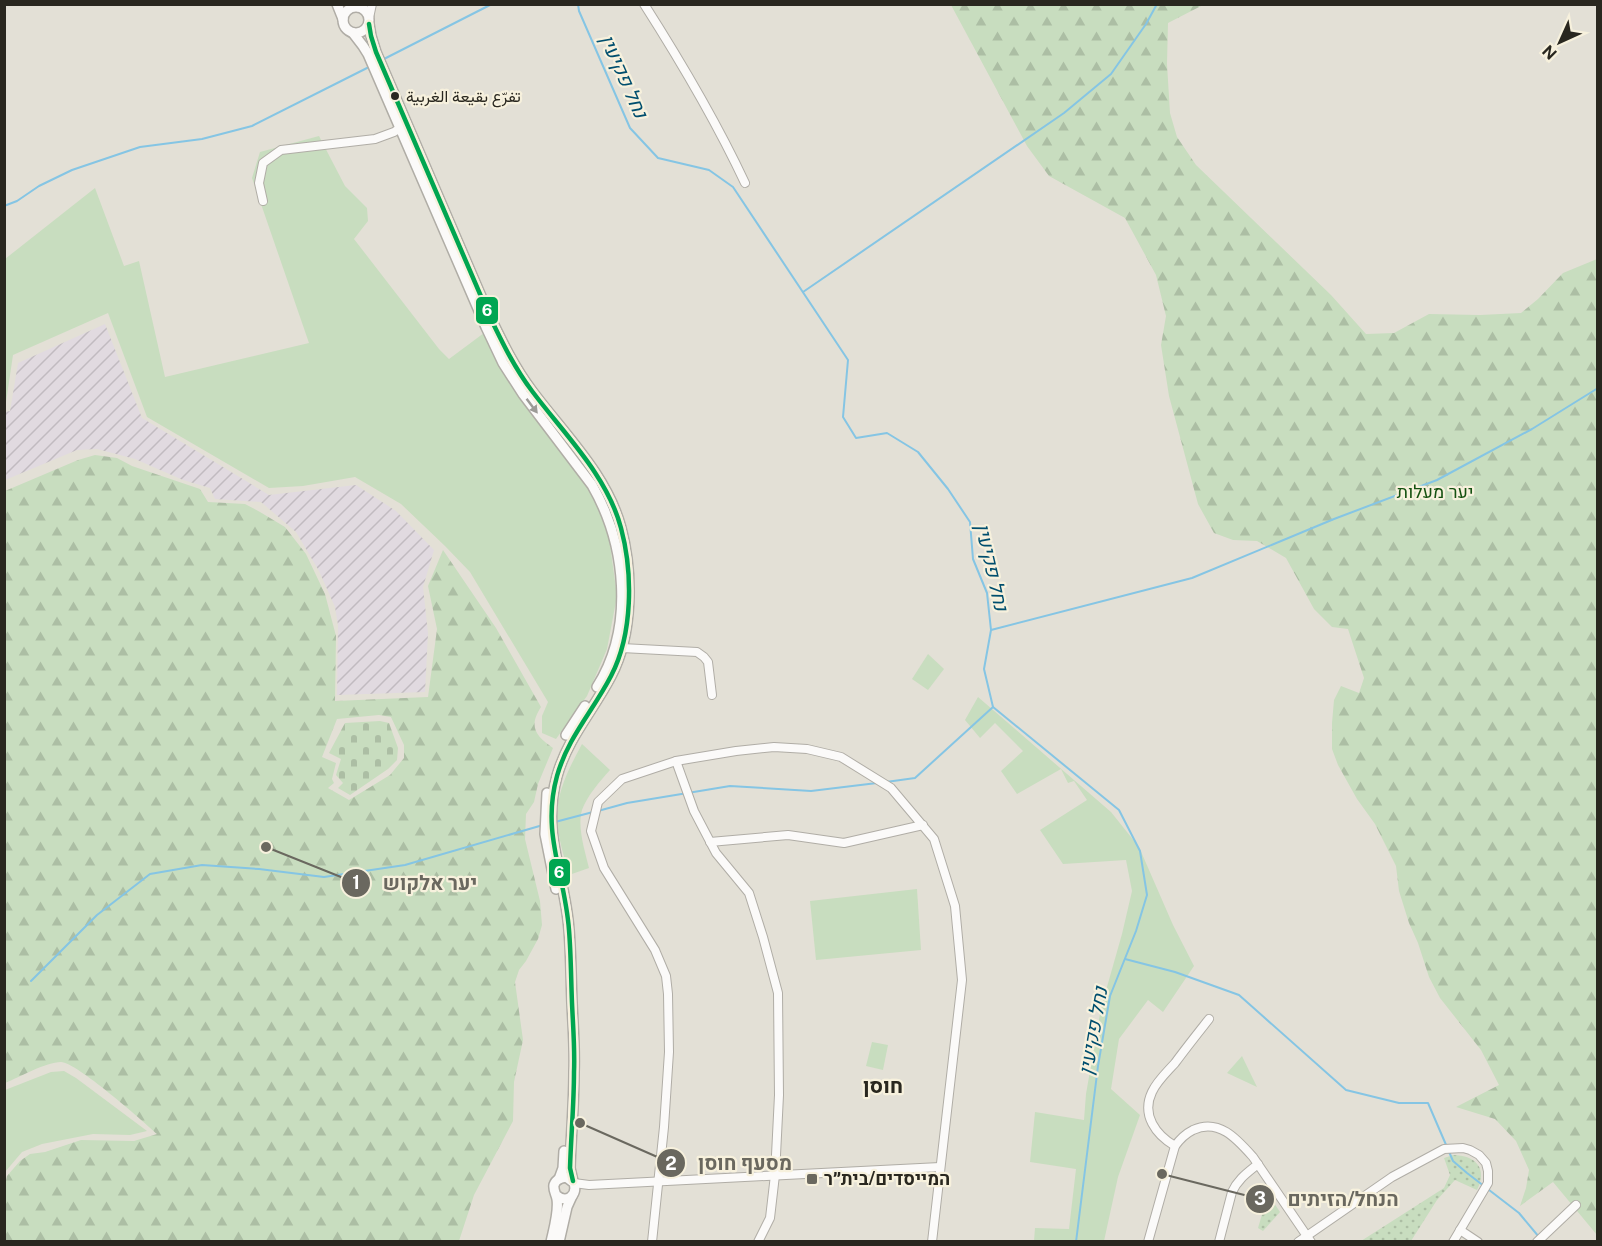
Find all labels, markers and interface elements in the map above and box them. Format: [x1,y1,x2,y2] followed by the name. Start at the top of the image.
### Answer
[1530,12,1590,72] north arrow
[595,31,654,123] water label: נחל פקיעין
[1539,41,1561,63] text: N
[406,87,521,108] place label: تفرّع بقيعة الغربية
[389,90,401,102] marker: تفرّع بقيعة الغربية
[475,296,499,325] line badge: 6
[482,301,492,320] text: 6
[526,398,538,414] one-way arrow
[1397,481,1473,502] park label: יער מעלות
[970,521,1014,615] water label: נחל פקיעין
[548,858,571,887] line badge: 6
[554,863,564,882] text: 6
[341,864,489,902] callout: יער אלקוש
[383,871,477,895] text: יער אלקוש
[352,872,360,893] text: 1
[1073,983,1113,1077] water label: נחל פקיעין
[863,1073,903,1098] district label: חוסן
[656,1144,804,1182] callout: מסעף חוסן
[698,1151,792,1175] text: מסעף חוסן
[665,1153,677,1174] text: 2
[824,1168,950,1189] place label: המייסדים/בית״ר
[805,1172,819,1186] marker: המייסדים/בית״ר
[1245,1180,1410,1218] callout: הנחל/הזיתים
[1287,1187,1399,1211] text: הנחל/הזיתים
[1254,1188,1266,1209] text: 3

